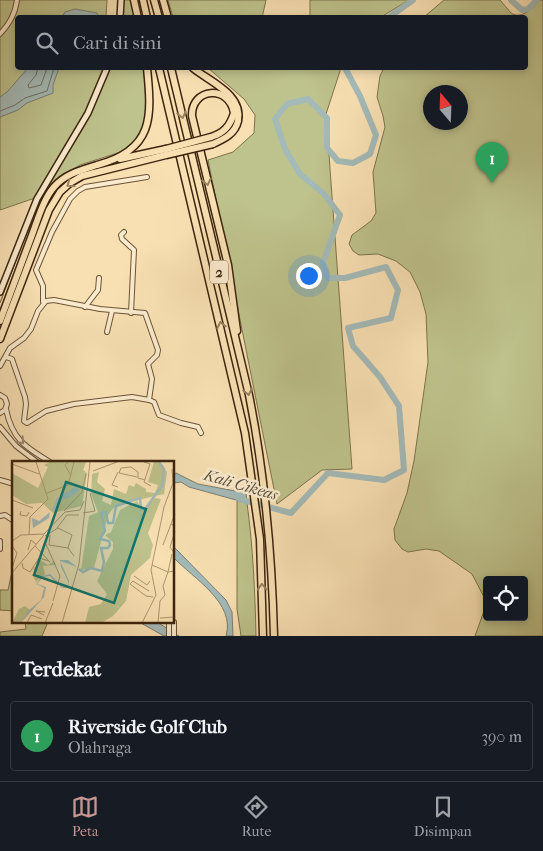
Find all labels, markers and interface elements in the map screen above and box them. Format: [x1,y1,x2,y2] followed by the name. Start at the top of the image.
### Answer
[15,15,528,70] search box
[33,29,61,57] icon: search
[73,32,162,54] text: Cari di sini
[423,85,468,130] north arrow
[176,110,187,119] one-way arrow
[476,142,508,183] pin: 1
[66,178,76,187] one-way arrow
[201,178,212,187] one-way arrow
[210,260,228,284] road number: 2
[296,263,322,289] your location
[216,320,227,329] one-way arrow
[242,388,253,397] one-way arrow
[15,435,24,444] one-way arrow
[12,461,175,624] inset map
[201,465,281,504] water label: Kali Cikeas
[483,576,528,621] map controls
[483,576,528,621] button: locate
[257,583,267,591] one-way arrow
[20,657,101,681] text: Terdekat
[68,716,227,738] text: Riverside Golf Club
[34,727,40,746] text: 1
[481,727,522,746] text: 390 m
[68,738,132,757] text: Olahraga
[71,793,99,840] tab: Peta
[242,793,271,840] tab: Rute
[414,793,472,840] tab: Disimpan

